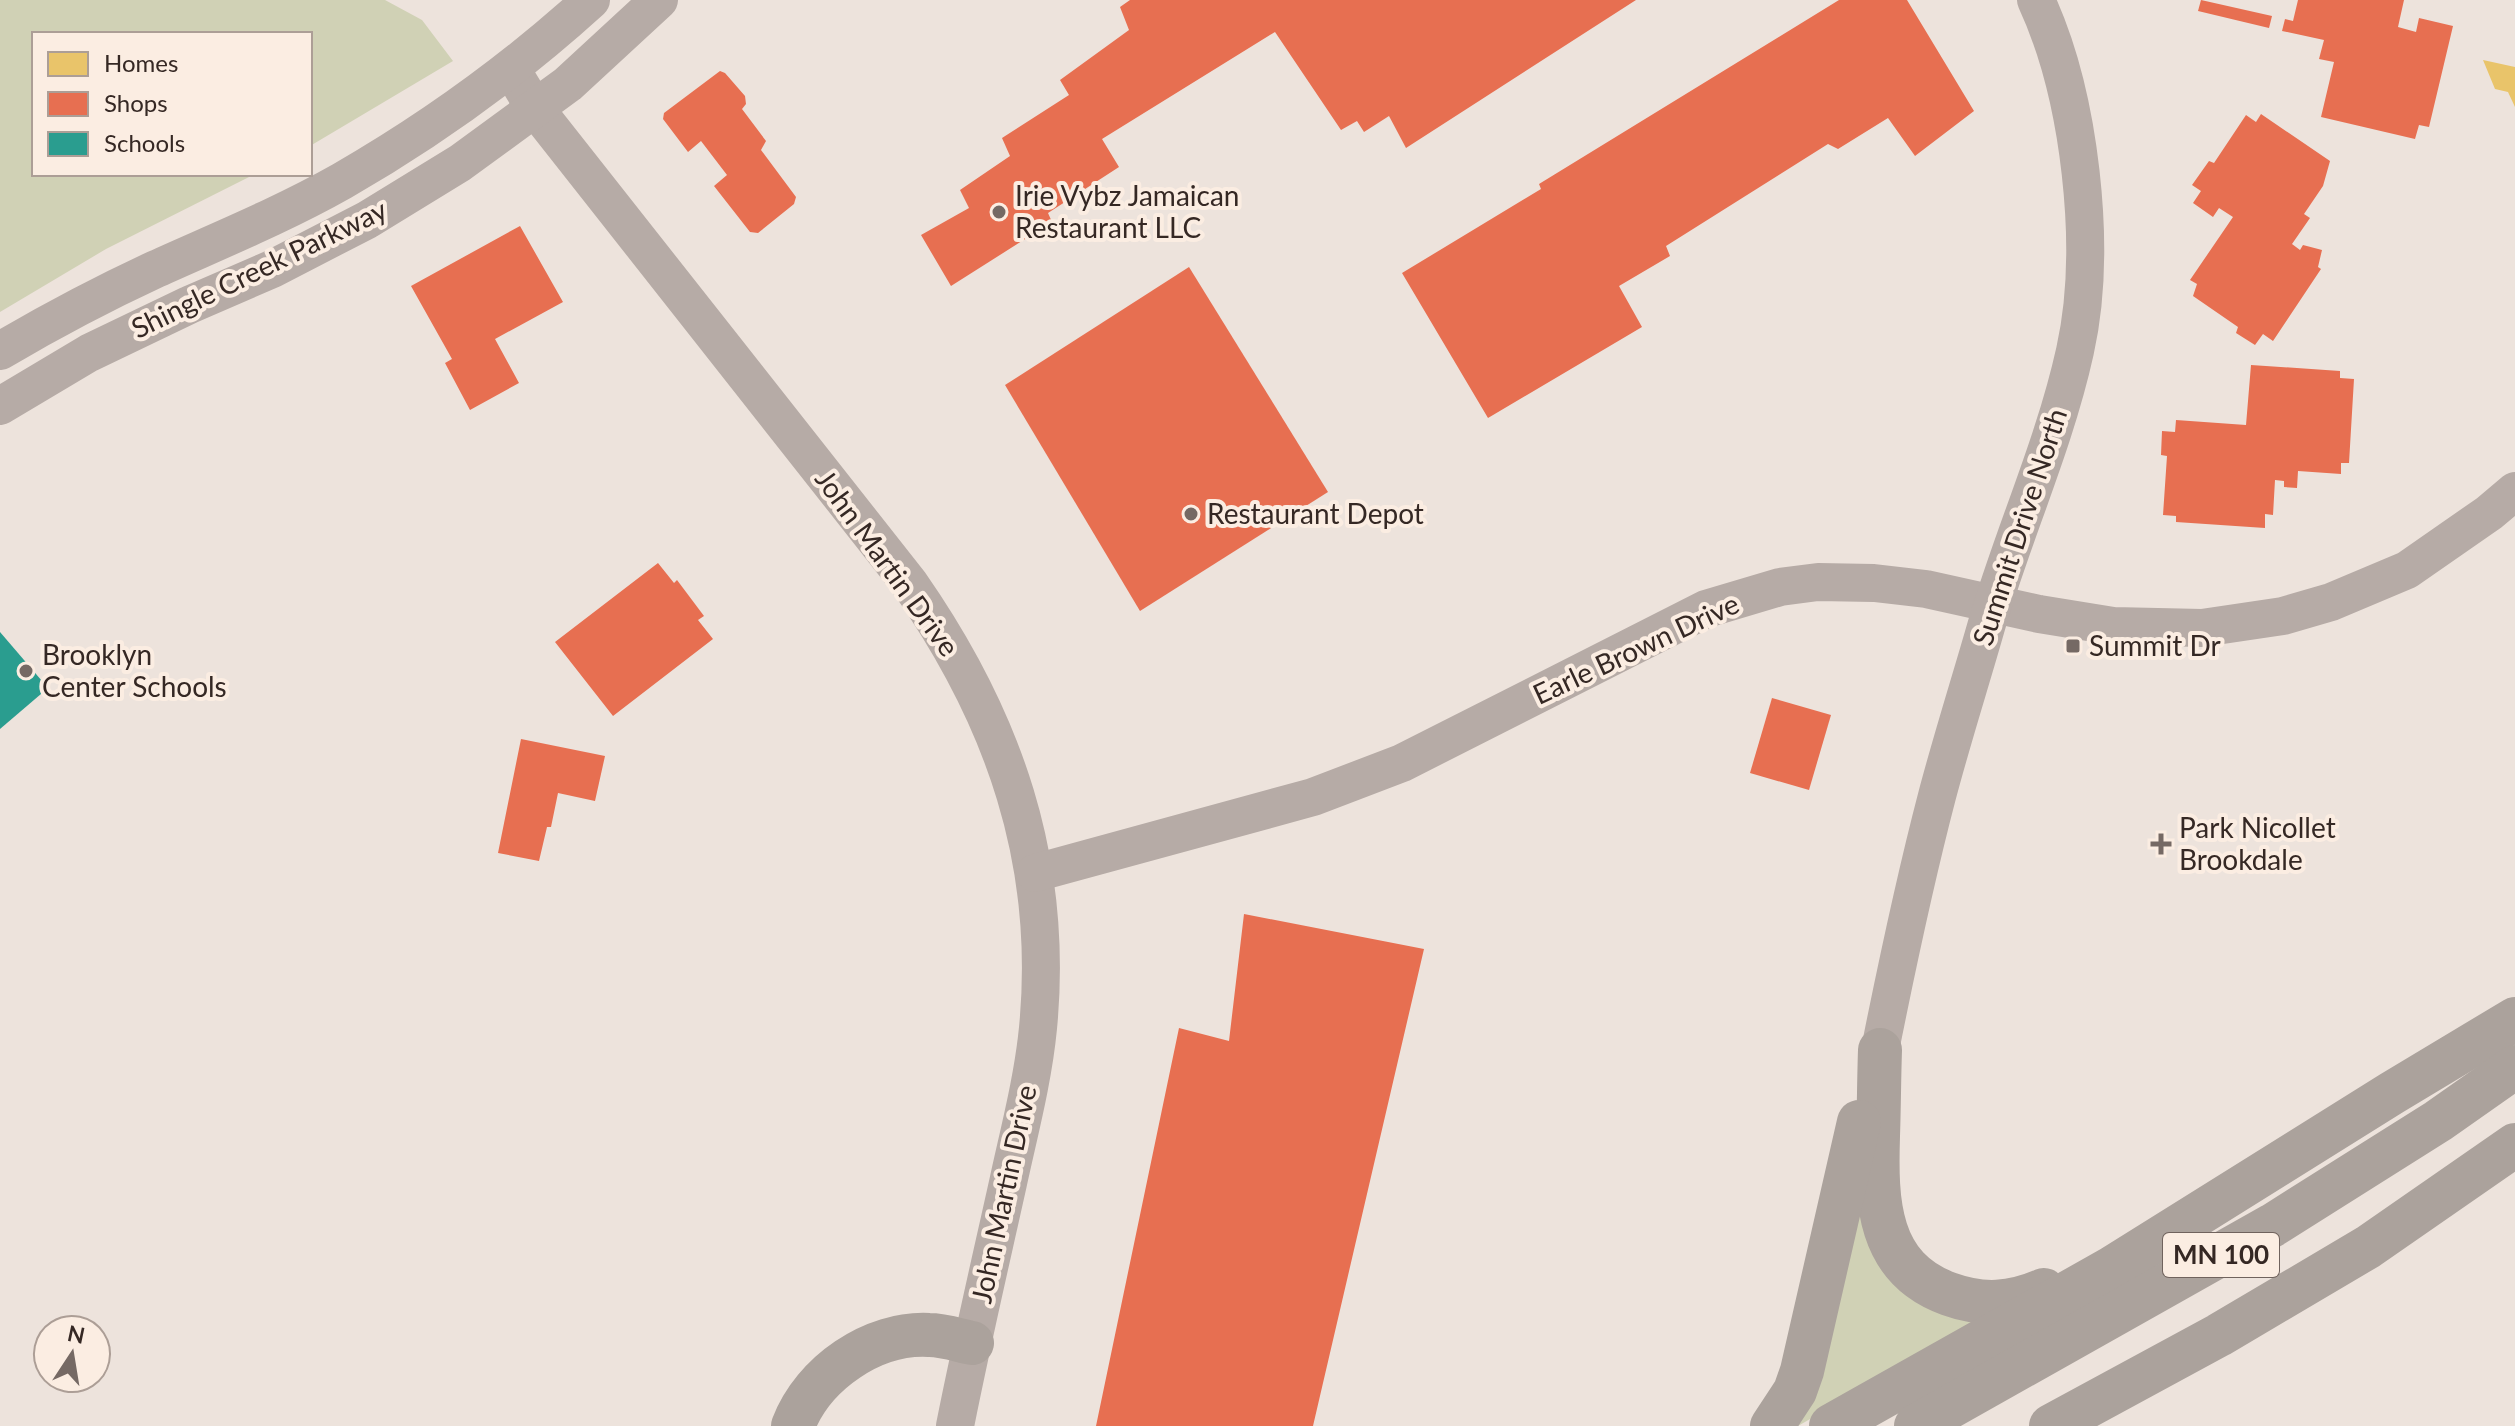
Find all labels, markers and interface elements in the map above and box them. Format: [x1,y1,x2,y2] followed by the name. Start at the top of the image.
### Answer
[32,32,312,176] legend
[104,48,178,77] text: Homes
[104,88,168,117] text: Shops
[104,128,185,157] text: Schools
[1015,178,1239,244] place label: Irie Vybz Jamaican Restaurant LLC
[125,191,392,345] street label: Shingle Creek Parkway
[990,203,1008,221] marker: Irie Vybz Jamaican Restaurant LLC
[1965,404,2073,649] street label: Summit Drive North
[809,463,967,662] street label: John Martin Drive
[1207,496,1424,530] place label: Restaurant Depot
[1182,505,1200,523] marker: Restaurant Depot
[1527,586,1744,711] street label: Earle Brown Drive
[2089,628,2221,662] place label: Summit Dr
[42,637,227,703] place label: Brooklyn Center Schools
[2064,637,2082,655] marker: Summit Dr
[17,662,35,680] marker: Brooklyn Center Schools
[2179,810,2336,876] place label: Park Nicollet Brookdale
[2150,833,2172,855] marker: Park Nicollet Brookdale
[963,1082,1043,1306] street label: John Martin Drive
[2163,1233,2279,1277] road number: MN 100
[32,1314,112,1394] north arrow
[65,1319,87,1349] text: N

